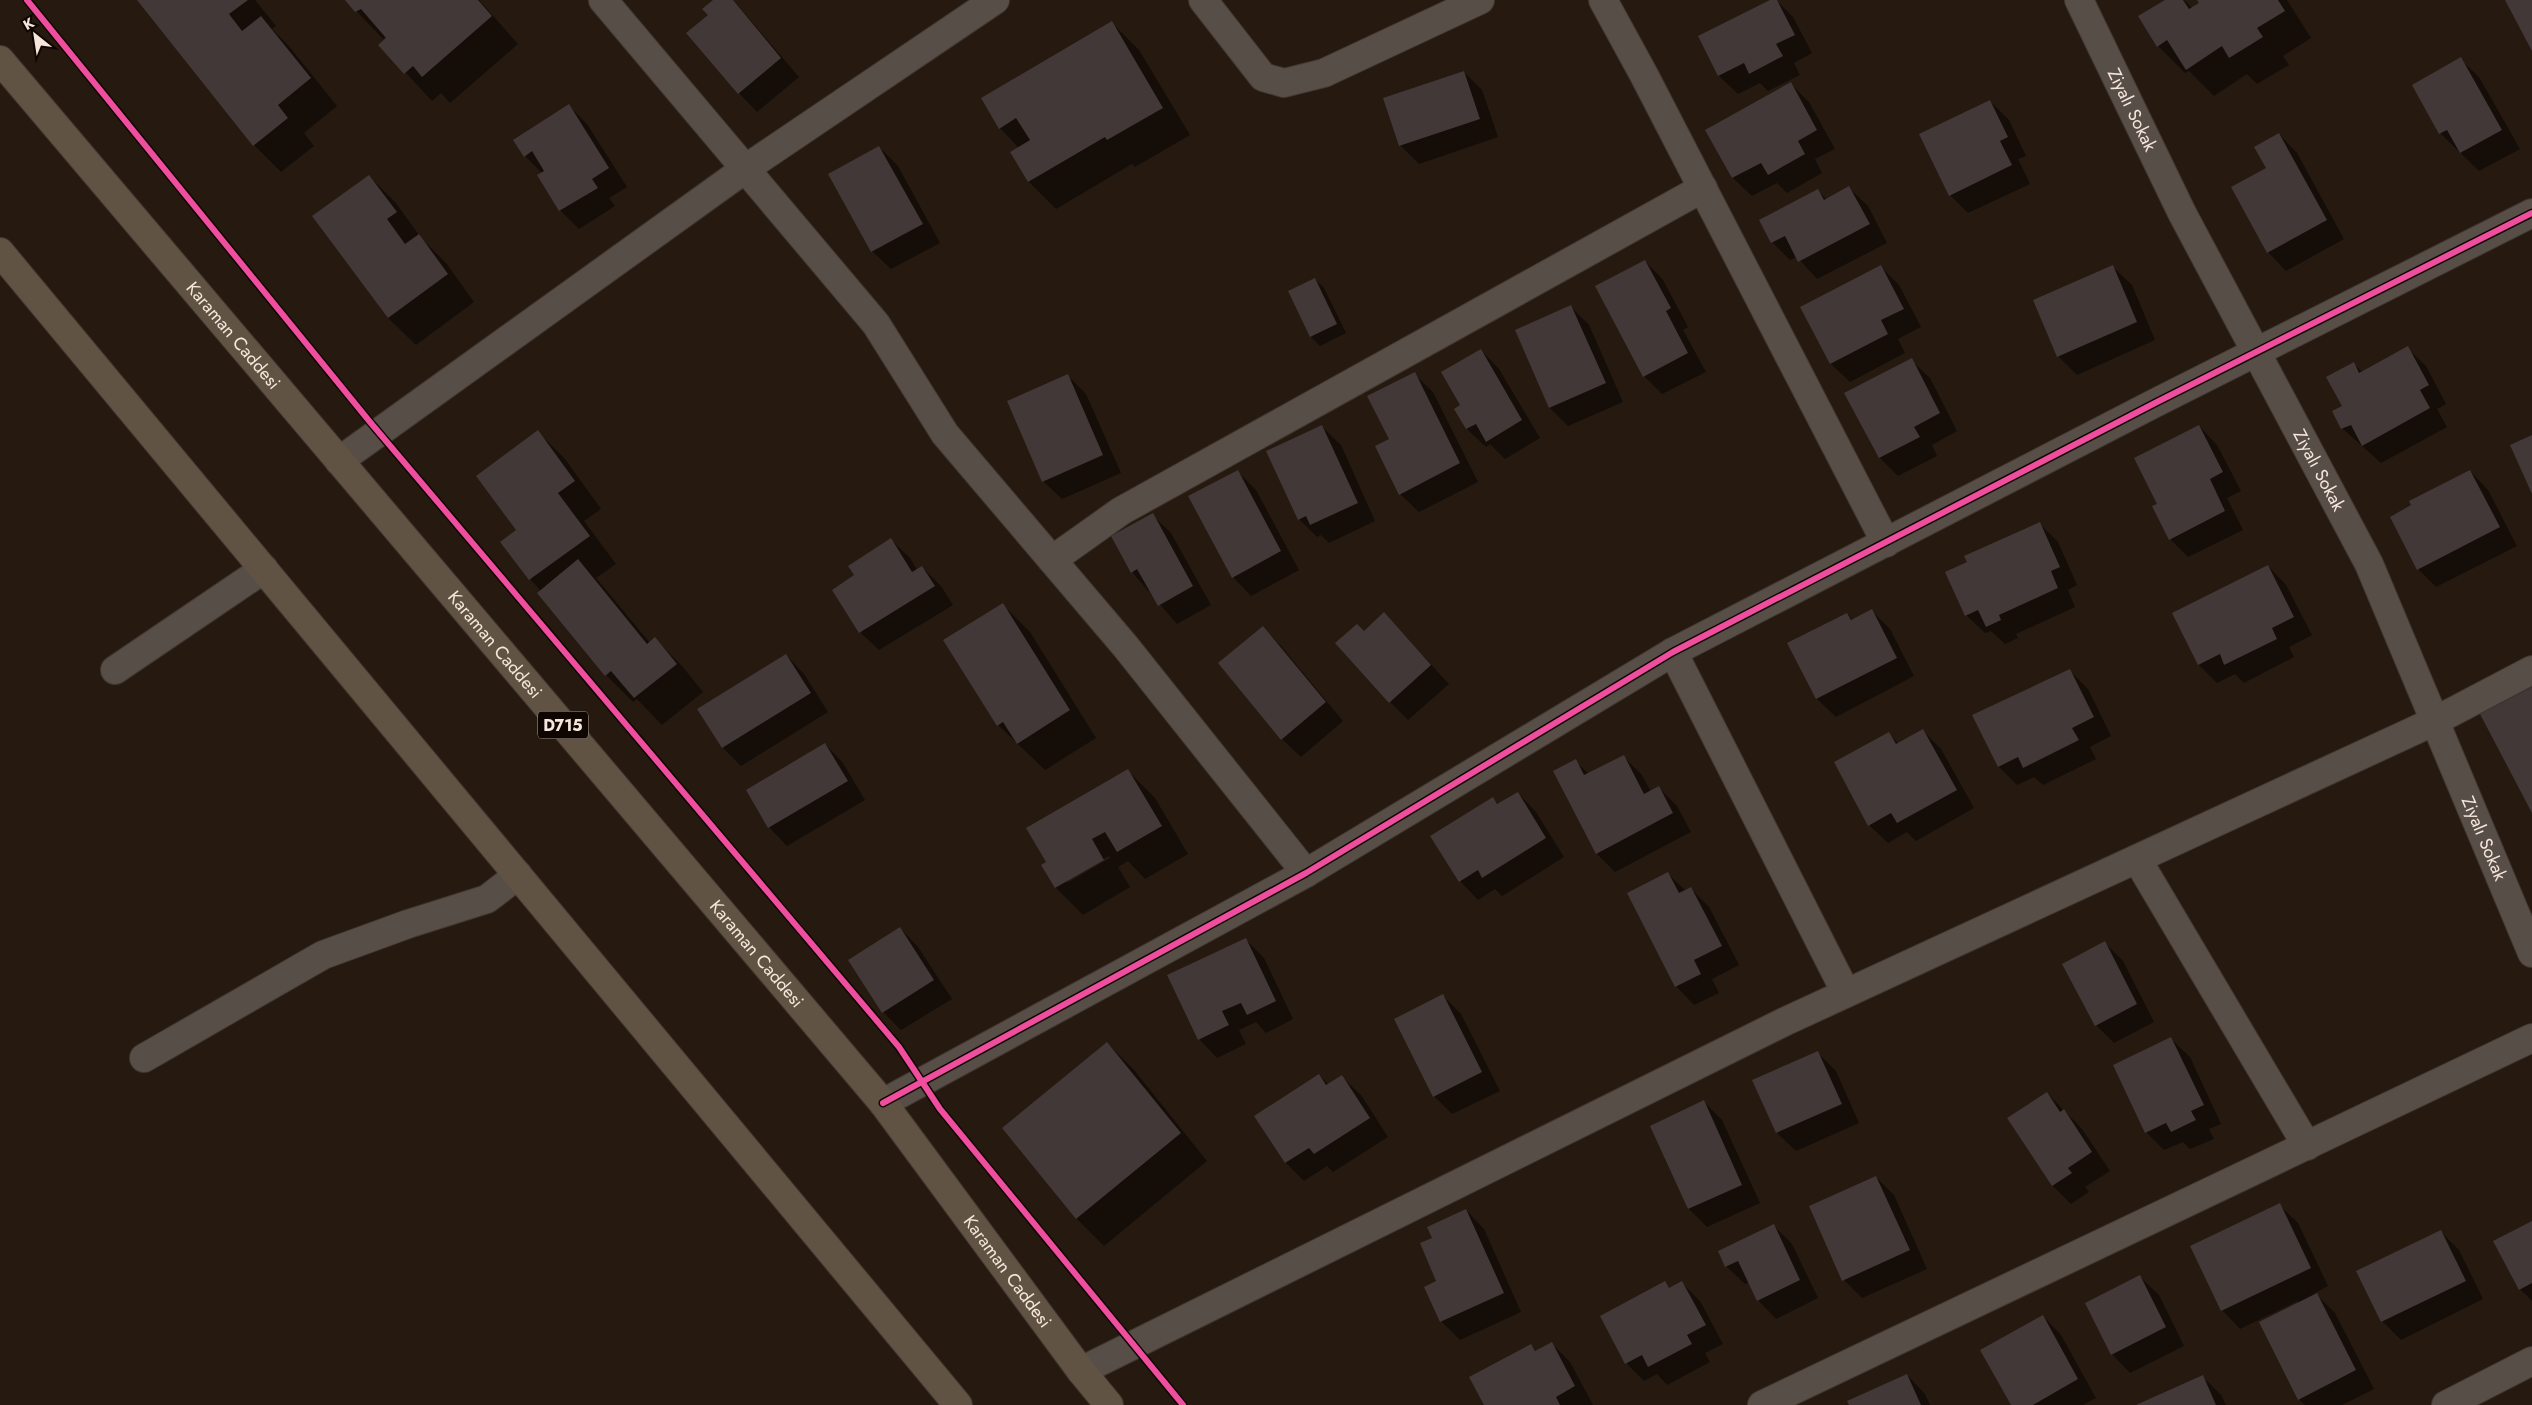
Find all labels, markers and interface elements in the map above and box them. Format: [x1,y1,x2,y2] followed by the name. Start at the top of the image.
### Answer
[10,10,60,60] north arrow
[19,13,38,35] text: K
[2101,64,2163,156] street label: Ziyalı Sokak
[180,276,286,395] street label: Karaman Caddesi
[2286,425,2352,516] street label: Ziyalı Sokak
[442,585,548,704] street label: Karaman Caddesi
[538,712,588,738] road number: D715
[2455,792,2513,885] street label: Ziyalı Sokak
[703,894,810,1013] street label: Karaman Caddesi
[957,1210,1058,1333] street label: Karaman Caddesi

